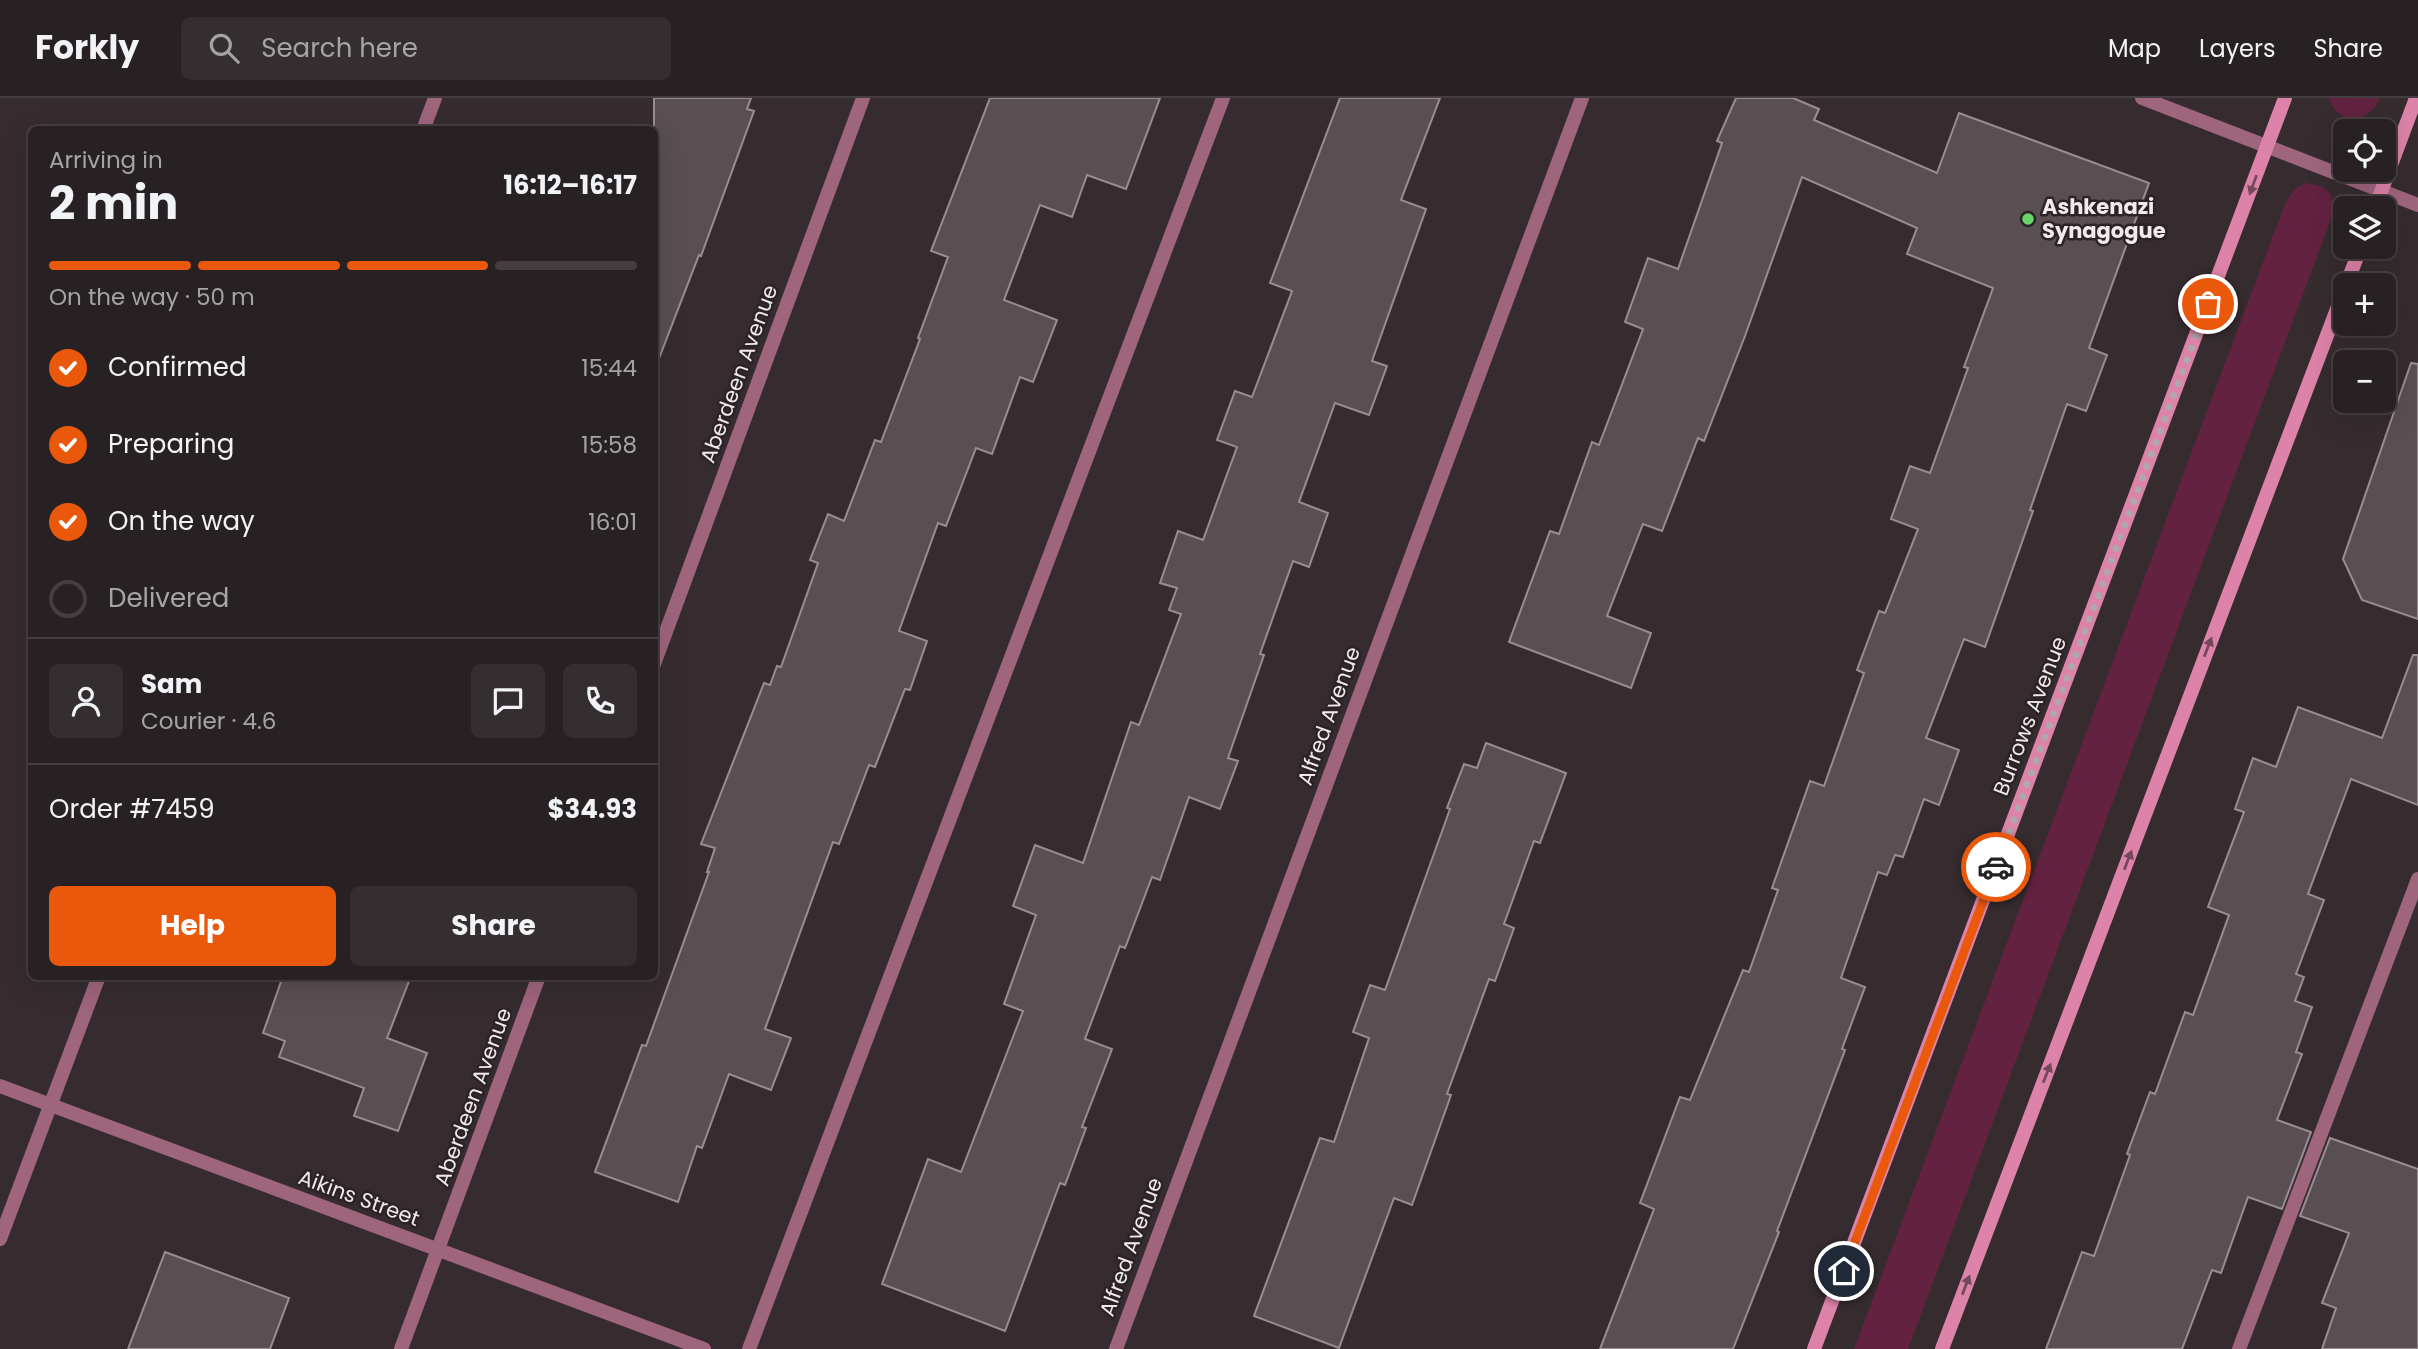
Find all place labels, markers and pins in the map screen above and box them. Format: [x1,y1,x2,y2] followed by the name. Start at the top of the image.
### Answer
[2042,192,2166,245] place label: Ashkenazi Synagogue
[2020,211,2036,227] marker: Ashkenazi Synagogue
[2178,274,2238,334] pin
[1814,1241,1874,1301] pin

